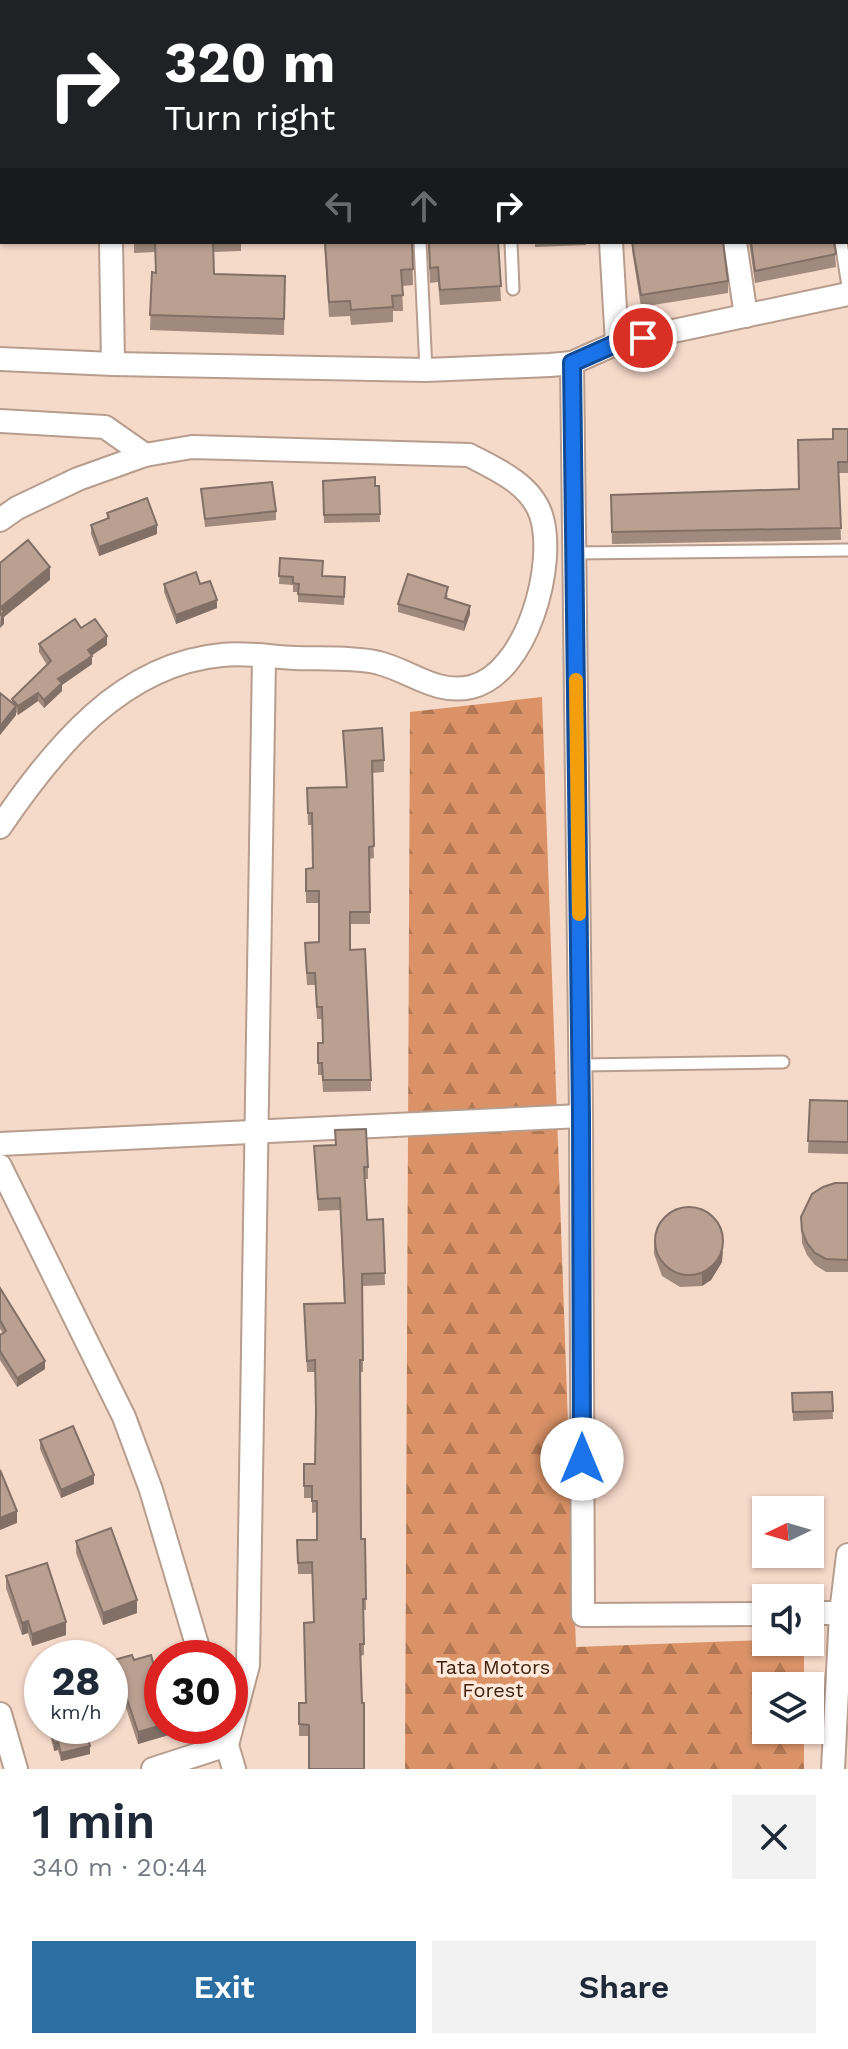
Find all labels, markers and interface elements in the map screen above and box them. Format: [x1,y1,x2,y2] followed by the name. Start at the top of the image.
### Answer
[164,30,335,96] text: 320 m
[32,32,136,136] icon: right
[164,97,335,139] text: Turn right
[318,184,362,228] icon: left
[402,184,446,228] icon: ahead
[486,184,530,228] icon: right
[609,304,677,372] pin
[621,316,665,360] icon: arrive
[540,1417,624,1501] position arrow
[752,1496,824,1568] north arrow
[752,1496,824,1744] map controls
[752,1584,824,1656] button: sound
[144,1640,248,1744] speed limit sign: 30
[436,1655,550,1702] park label: Tata Motors Forest
[52,1658,100,1705] text: 28
[752,1672,824,1744] button: layers
[50,1700,102,1724] text: km/h
[32,1793,155,1850] text: 1 min
[732,1795,816,1879] button: close
[32,1852,207,1882] text: 340 m · 20:44
[32,1941,416,2033] button: Exit
[432,1941,816,2033] button: Share

